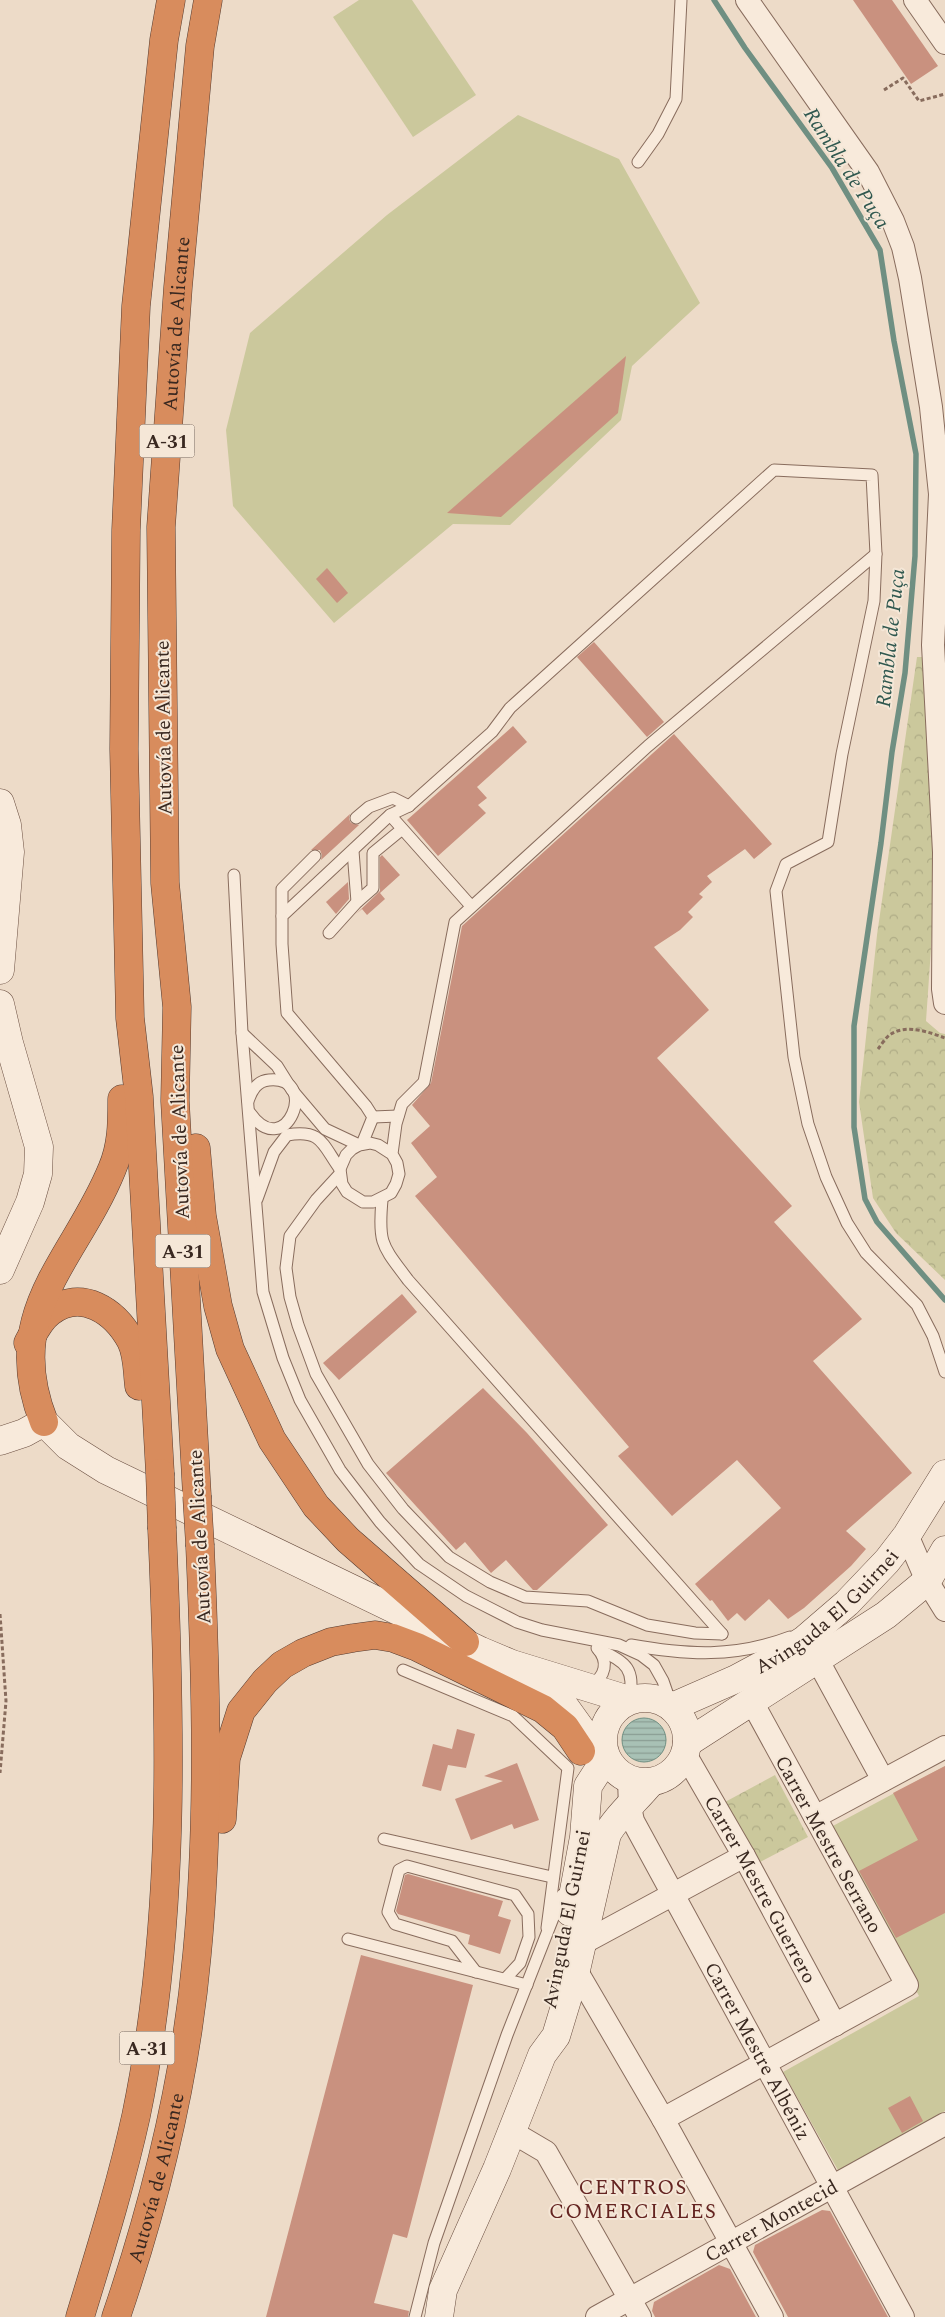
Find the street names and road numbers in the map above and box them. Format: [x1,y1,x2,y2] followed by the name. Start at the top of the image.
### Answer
[155,235,199,412] street label: Autovía de Alicante
[140,424,194,458] road number: A-31
[147,640,181,816] street label: Autovía de Alicante
[162,1044,198,1220] street label: Autovía de Alicante
[156,1234,210,1268] road number: A-31
[180,1449,220,1625] street label: Autovía de Alicante
[750,1543,907,1682] street label: Avinguda El Guirnei
[767,1750,889,1939] street label: Carrer Mestre Serrano
[696,1790,824,1989] street label: Carrer Mestre Guerrero
[535,1827,599,2011] street label: Avinguda El Guirnei
[696,1957,818,2146] street label: Carrer Mestre Albéniz
[120,2032,174,2064] road number: A-31
[120,2090,193,2267] street label: Autovía de Alicante
[699,2172,844,2270] street label: Carrer Montecid

